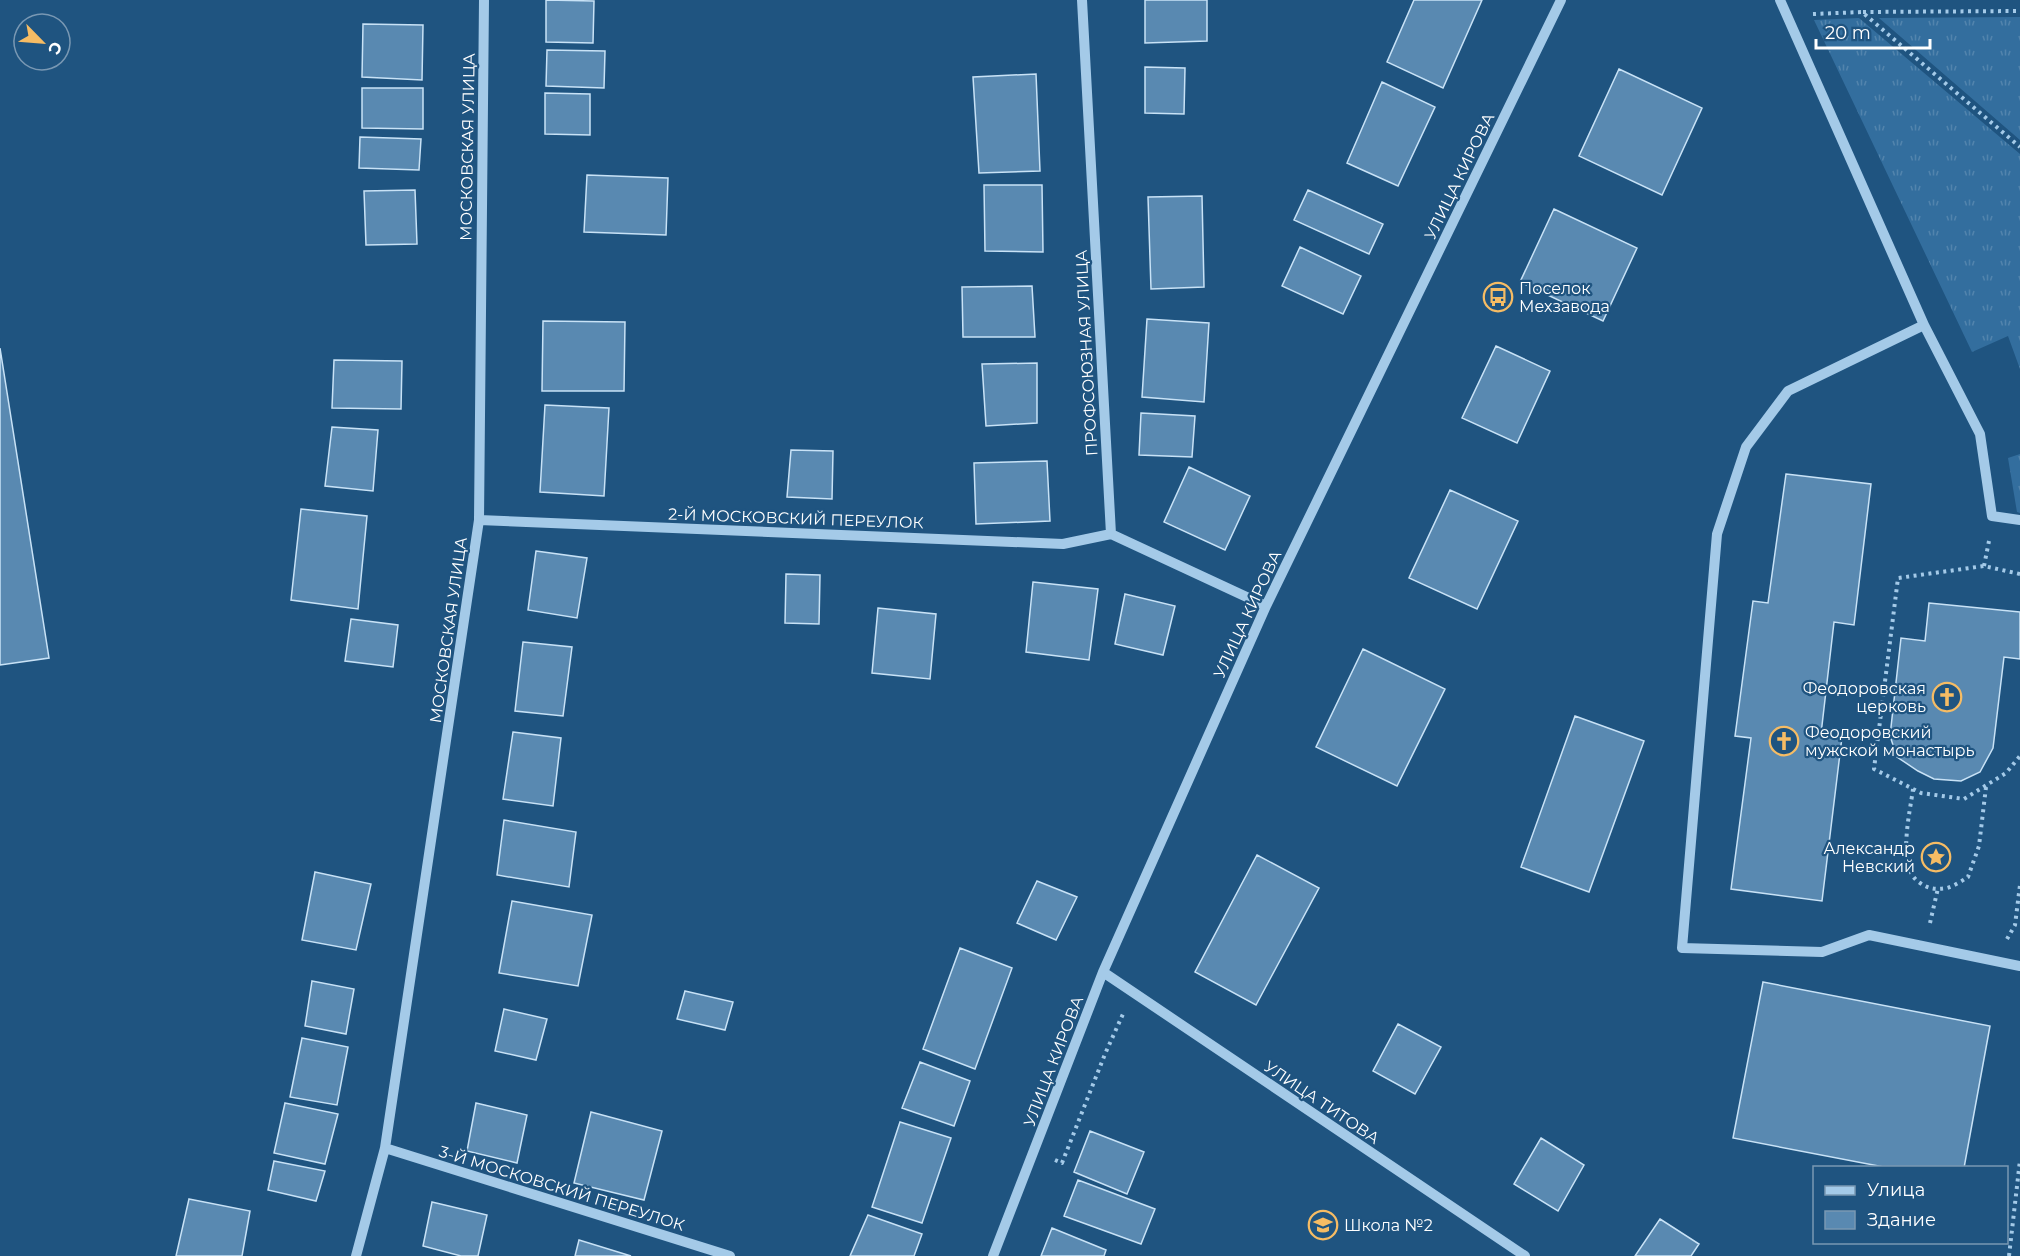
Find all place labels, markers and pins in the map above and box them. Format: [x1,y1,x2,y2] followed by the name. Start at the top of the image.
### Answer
[1519,279,1610,316] place label: Поселок Мехзавода
[1482,281,1514,313] bus stop icon: Поселок Мехзавода
[1803,679,1926,716] place label: Феодоровская церковь
[1931,681,1963,713] church icon: Феодоровская церковь
[1805,723,1975,760] place label: Феодоровский мужской монастырь
[1768,725,1800,757] church icon: Феодоровский мужской монастырь
[1824,839,1915,876] place label: Александр Невский
[1920,841,1952,873] place icon: Александр Невский
[1307,1209,1339,1241] school or university icon: Школа №2
[1344,1216,1433,1235] place label: Школа №2

